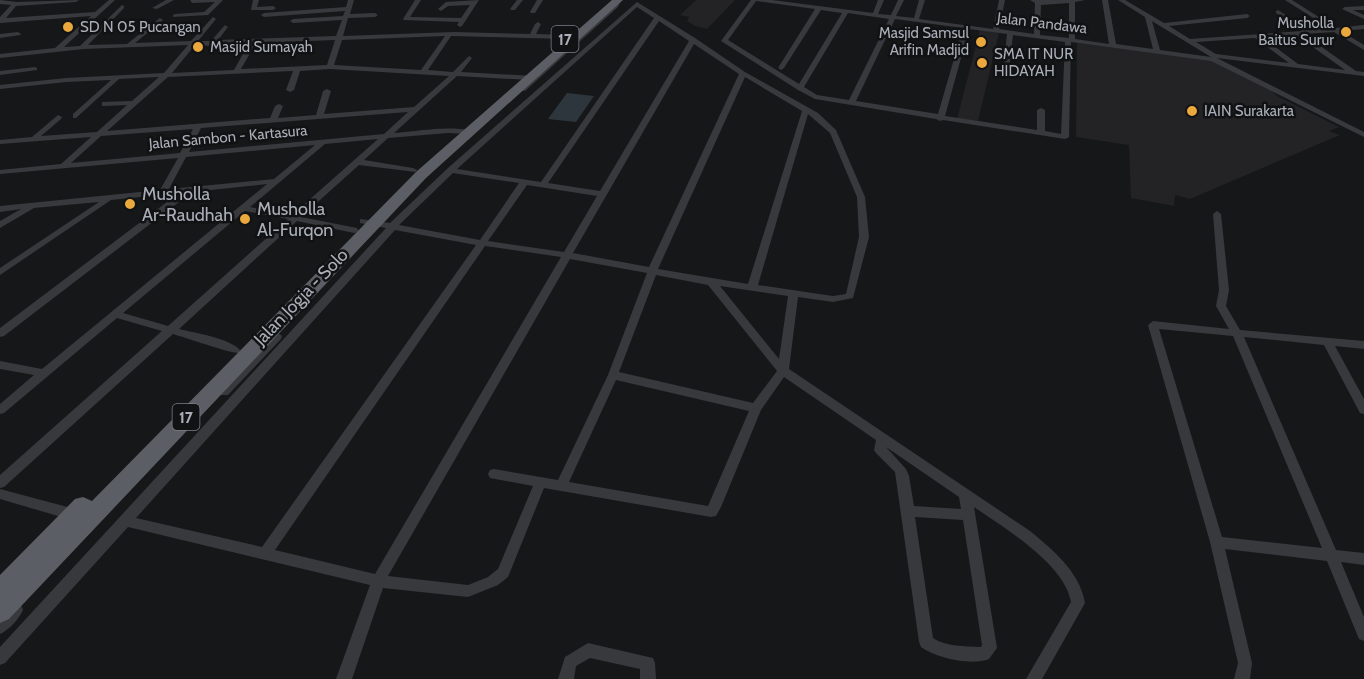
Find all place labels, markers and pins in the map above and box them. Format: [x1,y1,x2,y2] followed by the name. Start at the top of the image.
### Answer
[1258,14,1335,49] place label: Musholla Baitus Surur
[80,18,201,36] place label: SD N 05 Pucangan
[61,20,75,34] marker: SD N 05 Pucangan
[879,24,969,59] place label: Masjid Samsul Arifin Madjid
[1339,25,1353,39] marker: Musholla Baitus Surur
[974,35,988,49] marker: Masjid Samsul Arifin Madjid
[210,38,313,56] place label: Masjid Sumayah
[191,40,205,54] marker: Masjid Sumayah
[994,45,1073,80] place label: SMA IT NUR HIDAYAH
[975,56,989,70] marker: SMA IT NUR HIDAYAH
[1204,102,1295,120] place label: IAIN Surakarta
[1185,104,1199,118] marker: IAIN Surakarta
[142,183,233,226] place label: Musholla Ar-Raudhah
[123,197,137,211] marker: Musholla Ar-Raudhah
[257,198,333,241] place label: Musholla Al-Furqon
[238,212,252,226] marker: Musholla Al-Furqon

